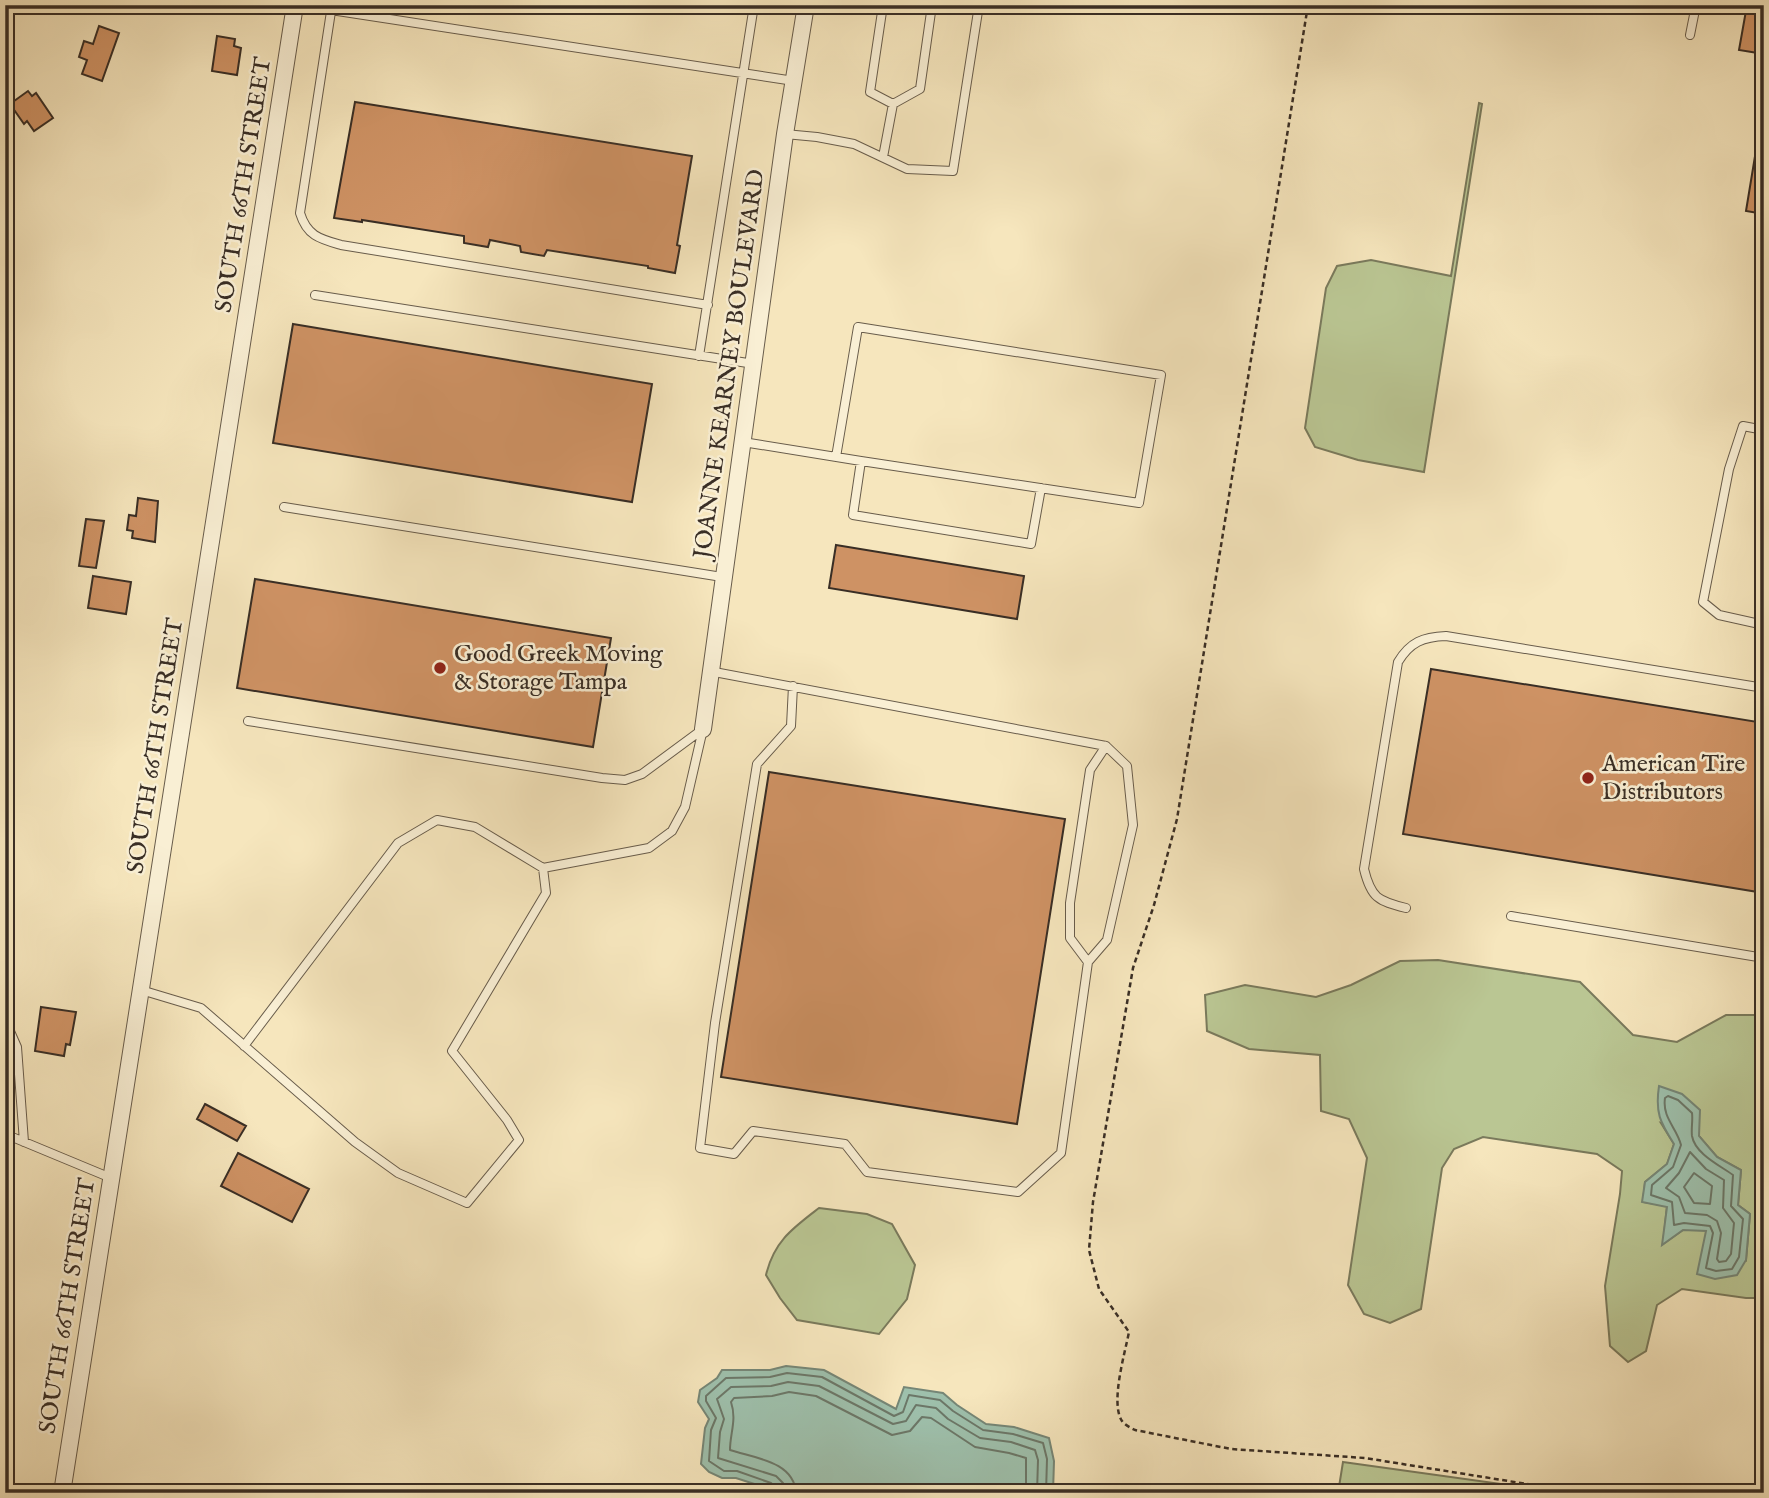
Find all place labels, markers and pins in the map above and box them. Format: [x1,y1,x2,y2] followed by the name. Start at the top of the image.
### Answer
[454,639,664,698] place label: Good Greek Moving & Storage Tampa
[432,660,448,676] marker: Good Greek Moving & Storage Tampa
[1601,749,1745,808] place label: American Tire Distributors
[1580,770,1596,786] marker: American Tire Distributors

